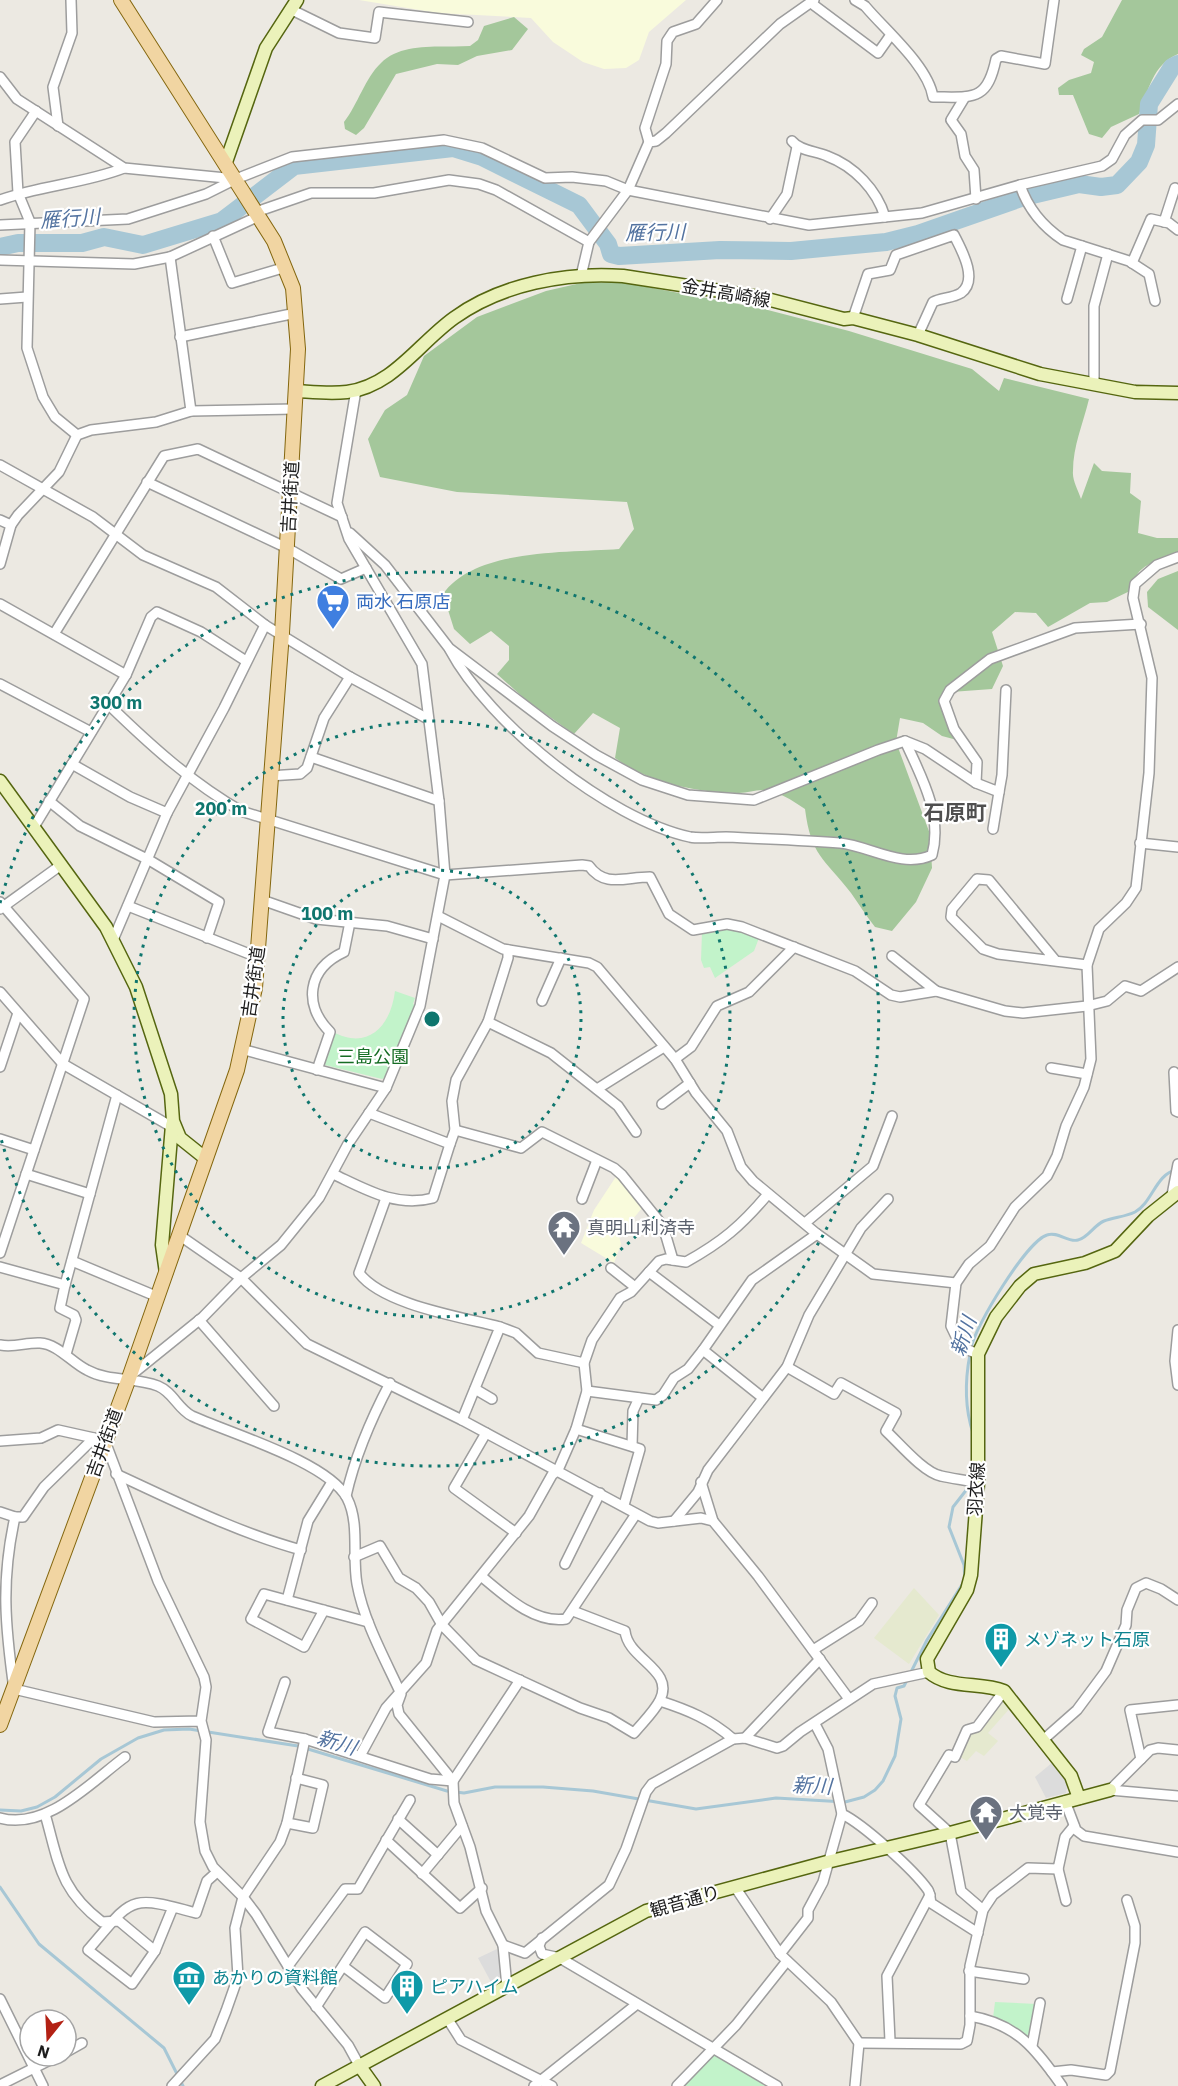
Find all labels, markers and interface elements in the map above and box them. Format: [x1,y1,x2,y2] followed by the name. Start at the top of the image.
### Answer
[39,202,103,234] water label: 雁行川
[625,218,687,246] water label: 雁行川
[680,274,772,312] street label: 金井高崎線
[277,460,303,534] street label: 吉井街道
[315,583,351,630] supermarket icon: 両水 石原店
[356,590,450,613] place label: 両水 石原店
[90,691,142,714] text: 300 m
[195,797,247,820] text: 200 m
[924,798,987,826] district label: 石原町
[301,902,353,925] text: 100 m
[237,945,269,1019] street label: 吉井街道
[422,1009,442,1029] centre of rings
[337,1045,409,1068] park label: 三島公園
[546,1209,582,1256] temple icon: 真明山利済寺
[587,1216,695,1239] place label: 真明山利済寺
[944,1311,983,1359] water label: 新川
[81,1405,127,1481] street label: 吉井街道
[963,1461,989,1517] street label: 羽衣線
[983,1621,1019,1668] building icon: メゾネット石原
[1024,1628,1150,1651] place label: メゾネット石原
[314,1723,362,1761] water label: 新川
[791,1770,835,1800] water label: 新川
[968,1794,1004,1841] temple icon: 大覚寺
[1009,1801,1063,1824] place label: 大覚寺
[647,1880,723,1922] street label: 観音通り
[171,1959,207,2006] museum icon: あかりの資料館
[212,1966,338,1989] place label: あかりの資料館
[389,1968,425,2015] building icon: ピアハイム
[430,1975,519,1998] place label: ピアハイム
[18,2008,78,2068] north arrow
[35,2041,52,2064] text: N

